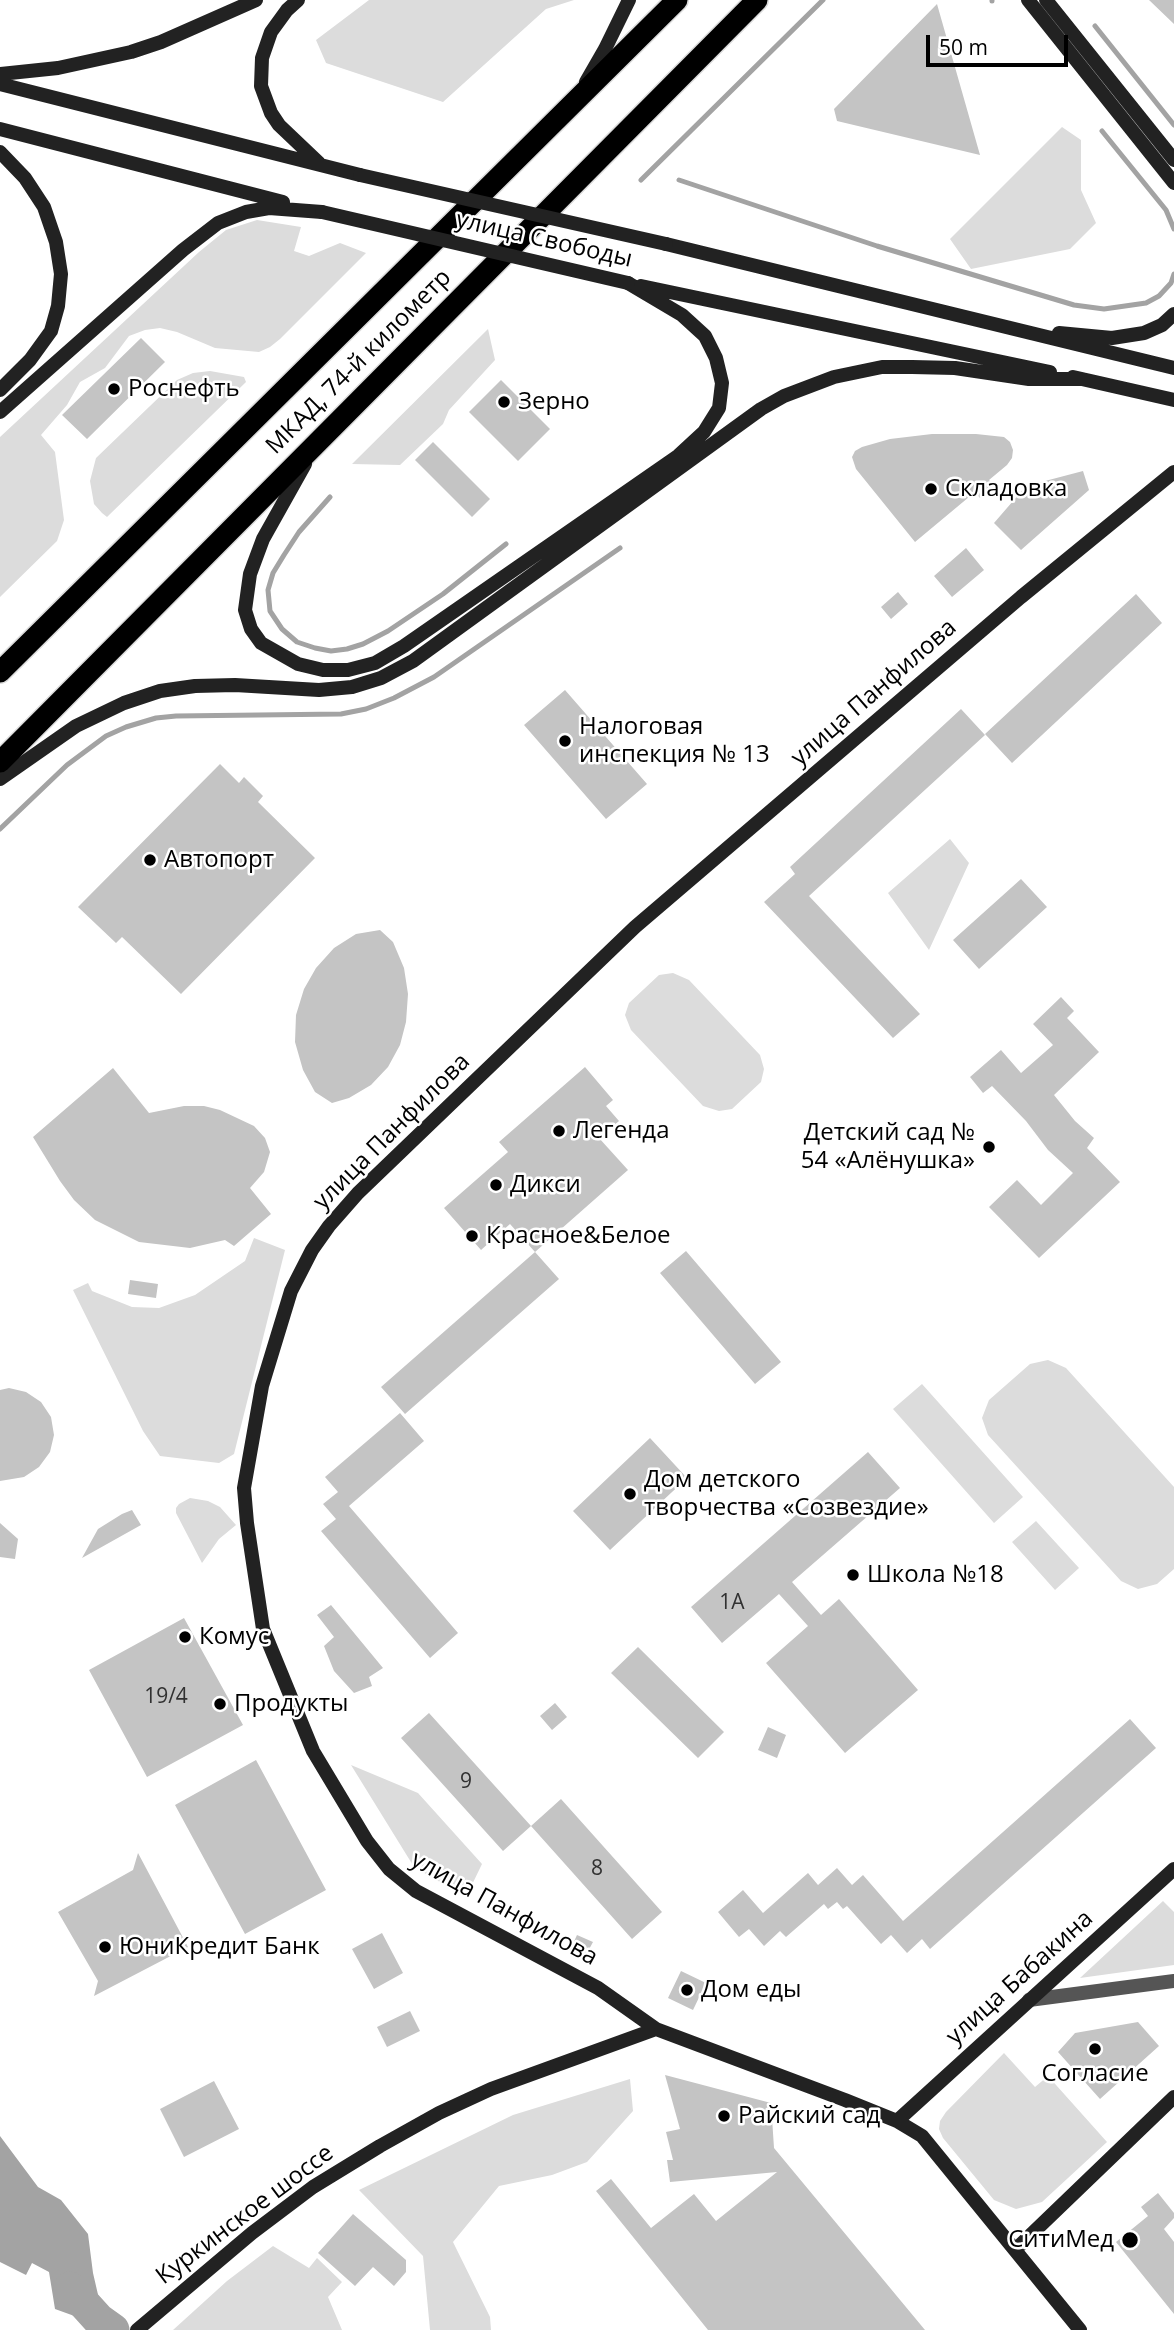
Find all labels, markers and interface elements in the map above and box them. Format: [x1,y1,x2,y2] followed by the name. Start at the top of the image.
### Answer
[929,21,1071,65] scale bar
[939,33,988,61] text: 50 m
[453,206,635,274] street label: улица Свободы
[260,263,458,461] street label: МКАД, 74-й километр
[128,375,240,403] place label: Роснефть
[106,381,122,397] marker: Роснефть
[518,388,590,416] place label: Зерно
[496,394,512,410] marker: Зерно
[945,475,1067,503] place label: Складовка
[923,481,939,497] marker: Складовка
[786,613,962,773] street label: улица Панфилова
[579,713,770,769] place label: Налоговая инспекция № 13
[557,733,573,749] marker: Налоговая инспекция № 13
[164,846,274,874] place label: Автопорт
[142,852,158,868] marker: Автопорт
[308,1048,476,1216] street label: улица Панфилова
[573,1117,669,1145] place label: Легенда
[801,1119,975,1175] place label: Детский сад № 54 «Алёнушка»
[551,1123,567,1139] marker: Легенда
[981,1139,997,1155] marker: Детский сад № 54 «Алёнушка»
[510,1171,581,1199] place label: Дикси
[488,1177,504,1193] marker: Дикси
[486,1222,671,1250] place label: Красное&Белое
[464,1228,480,1244] marker: Красное&Белое
[644,1466,929,1522] place label: Дом детского творчества «Созвездие»
[622,1486,638,1502] marker: Дом детского творчества «Созвездие»
[867,1561,1004,1589] place label: Школа №18
[845,1567,861,1583] marker: Школа №18
[719,1590,745,1616] house number: 1А
[199,1623,269,1651] place label: Комус
[177,1629,193,1645] marker: Комус
[144,1684,188,1710] house number: 19/4
[234,1690,349,1718] place label: Продукты
[212,1696,228,1712] marker: Продукты
[460,1769,472,1795] house number: 9
[405,1846,603,1972] street label: улица Панфилова
[591,1856,603,1882] house number: 8
[941,1905,1099,2051] street label: улица Бабакина
[119,1933,320,1961] place label: ЮниКредит Банк
[97,1939,113,1955] marker: ЮниКредит Банк
[701,1976,801,2004] place label: Дом еды
[679,1982,695,1998] marker: Дом еды
[1087,2041,1103,2057] marker: Согласие
[1041,2060,1149,2088] place label: Согласие
[738,2102,880,2130] place label: Райский сад
[716,2108,732,2124] marker: Райский сад
[151,2139,339,2291] street label: Куркинское шоссе
[1008,2226,1114,2254] place label: СитиМед
[1120,2230,1140,2250] marker: СитиМед

